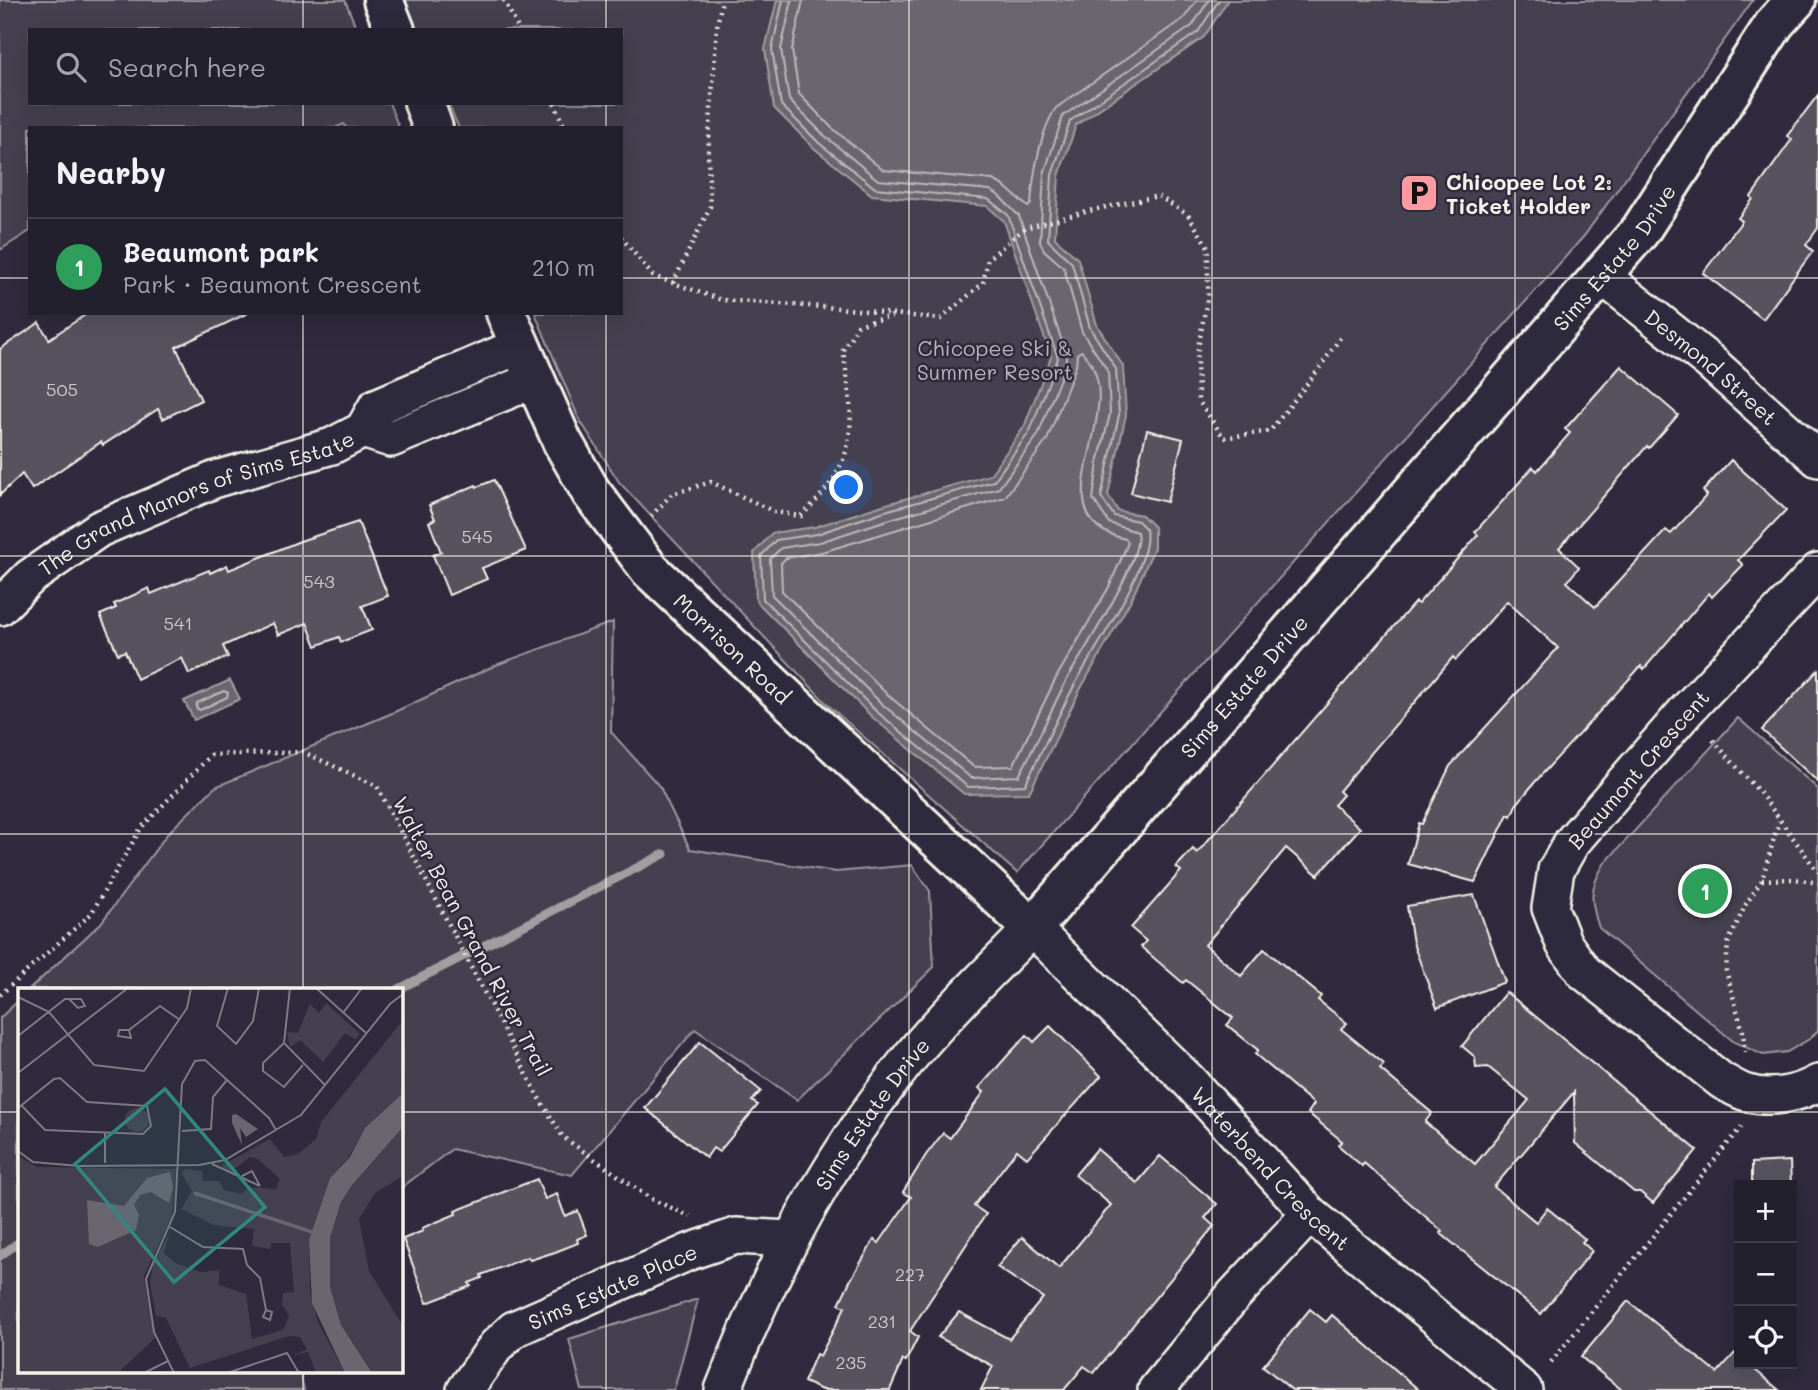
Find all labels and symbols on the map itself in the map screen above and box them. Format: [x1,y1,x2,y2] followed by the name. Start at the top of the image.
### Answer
[1446,168,1612,219] place label: Chicopee Lot 2: Ticket Holder
[1398,172,1440,214] parking icon: Chicopee Lot 2: Ticket Holder
[1546,178,1681,336] street label: Sims Estate Drive
[1640,302,1783,430] street label: Desmond Street
[917,334,1073,385] park label: Chicopee Ski & Summer Resort
[46,377,78,401] house number: 505
[33,424,358,581] street label: The Grand Manors of Sims Estate
[829,470,863,504] your location
[461,524,493,548] house number: 545
[303,569,335,593] house number: 543
[669,587,797,709] street label: Morrison Road
[1174,609,1313,763] street label: Sims Estate Drive
[163,611,193,635] house number: 541
[1561,684,1715,854] street label: Beaumont Crescent
[388,792,558,1080] street label: Walter Bean Grand River Trail
[1682,865,1728,917] pin: 1
[18,988,402,1372] inset map
[808,1031,935,1195] street label: Sims Estate Drive
[1186,1080,1356,1255] street label: Waterbend Crescent
[524,1237,700,1335] street label: Sims Estate Place
[895,1262,925,1286] house number: 227
[868,1309,896,1333] house number: 231
[835,1350,867,1374] house number: 235

